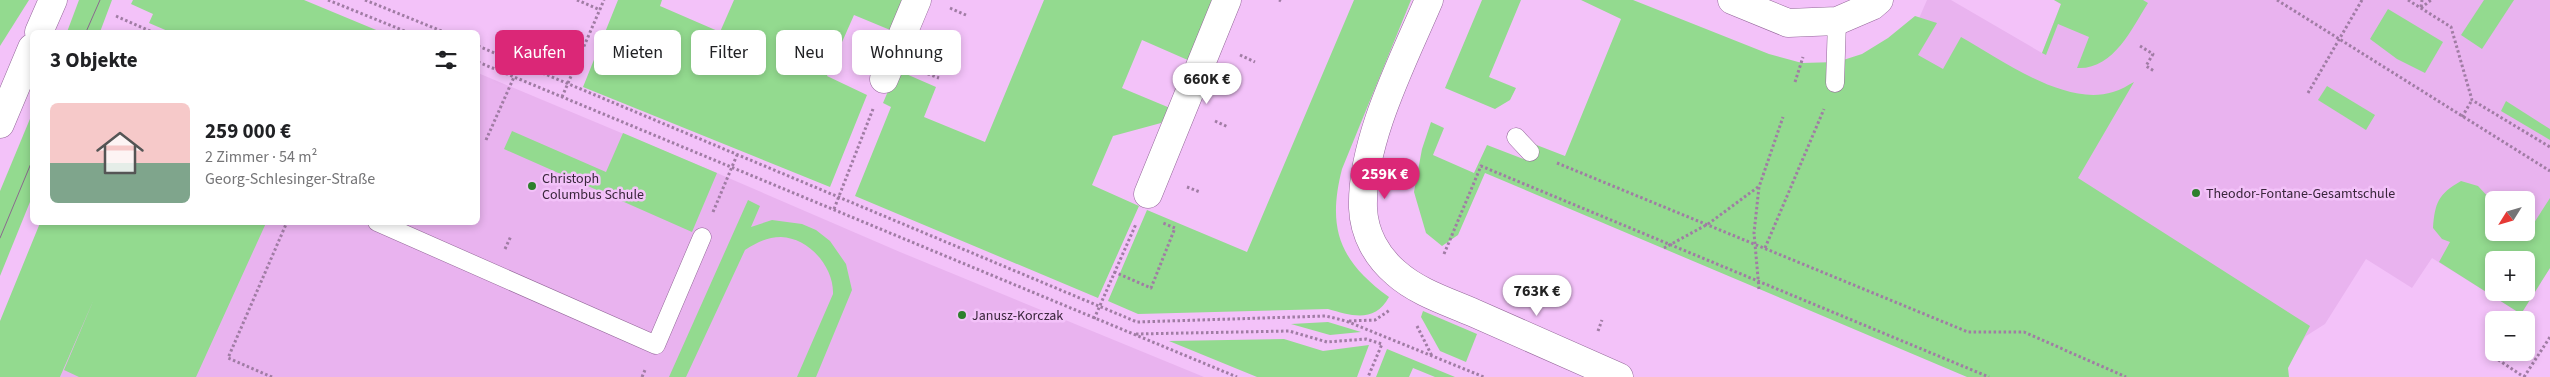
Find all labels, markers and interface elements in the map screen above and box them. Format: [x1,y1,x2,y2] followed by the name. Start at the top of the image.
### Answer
[495,30,584,75] chip: Kaufen
[594,30,681,75] chip: Mieten
[691,30,766,75] chip: Filter
[776,30,842,75] chip: Neu
[852,30,961,75] chip: Wohnung
[50,45,138,75] text: 3 Objekte
[432,46,460,74] icon: filters
[1166,62,1248,105] pin: 660K €
[1184,68,1230,90] text: 660K €
[205,116,291,146] text: 259 000 €
[90,123,150,183] icon: home
[205,146,317,168] text: 2 Zimmer · 54 m²
[1344,158,1426,200] pin: 259K €
[1362,163,1408,185] text: 259K €
[205,168,375,190] text: Georg-Schlesinger-Straße
[542,169,644,205] place label: Christoph Columbus Schule
[526,180,538,192] marker: Christoph Columbus Schule
[2206,184,2395,204] place label: Theodor-Fontane-Gesamtschule
[2190,187,2202,199] marker: Theodor-Fontane-Gesamtschule
[2485,191,2535,241] north arrow
[2485,191,2535,361] map controls
[2485,251,2535,301] button: +
[1496,274,1578,317] pin: 763K €
[1514,280,1560,302] text: 763K €
[972,306,1063,326] place label: Janusz-Korczak
[956,309,968,321] marker: Janusz-Korczak
[2485,311,2535,361] button: −

